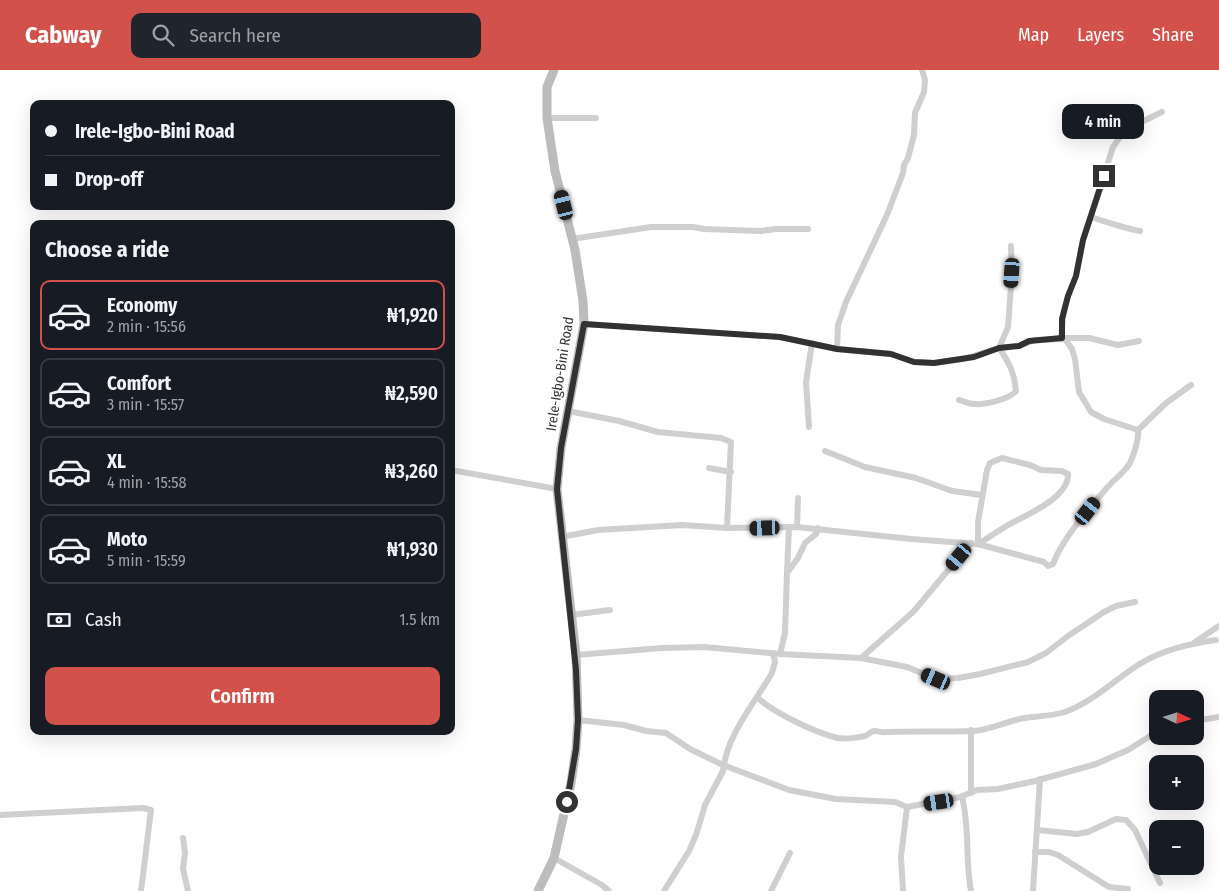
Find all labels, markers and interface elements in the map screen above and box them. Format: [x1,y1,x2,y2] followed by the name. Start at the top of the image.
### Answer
[131,13,481,58] search box
[25,21,101,49] text: Cabway
[149,21,177,49] icon: search
[189,24,281,47] text: Search here
[1018,24,1049,46] text: Map
[1077,24,1124,46] text: Layers
[1152,24,1194,46] text: Share
[1063,104,1145,138] callout: 4 min
[1085,112,1121,131] text: 4 min
[75,120,235,143] text: Irele-Igbo-Bini Road
[1093,165,1115,187] route end
[75,168,143,191] text: Drop-off
[553,189,574,221] car
[45,236,169,263] text: Choose a ride
[1003,258,1020,288] car
[47,293,92,338] icon: car
[107,294,177,317] text: Economy
[387,304,438,327] text: ₦1,920
[543,316,577,432] street label: Irele-Igbo-Bini Road
[107,317,186,336] text: 2 min · 15:56
[47,371,92,416] icon: car
[107,372,171,395] text: Comfort
[385,382,438,405] text: ₦2,590
[107,395,184,414] text: 3 min · 15:57
[47,449,92,494] icon: car
[107,450,126,473] text: XL
[385,460,438,483] text: ₦3,260
[107,473,187,492] text: 4 min · 15:58
[1072,495,1103,527] car
[749,520,780,536] car
[47,527,92,572] icon: car
[107,528,147,551] text: Moto
[387,538,438,561] text: ₦1,930
[943,541,974,573] car
[107,551,186,570] text: 5 min · 15:59
[45,606,73,634] icon: cash
[85,608,122,631] text: Cash
[399,610,440,629] text: 1.5 km
[919,666,952,692] car
[45,667,440,725] button: Confirm
[1149,690,1204,745] north arrow
[1149,690,1204,875] map controls
[1149,755,1204,810] button: +
[556,791,578,813] route start
[923,792,954,812] car
[1149,820,1204,875] button: −

